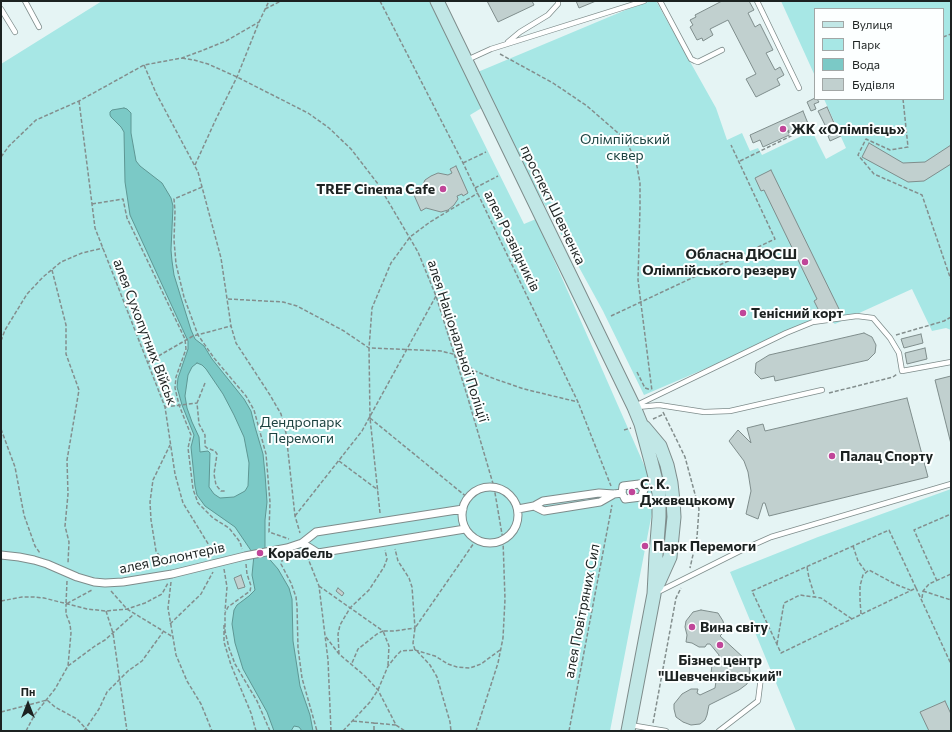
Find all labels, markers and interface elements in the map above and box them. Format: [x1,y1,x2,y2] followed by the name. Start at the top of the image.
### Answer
[814,8,944,100] legend
[852,17,893,31] text: Вулиця
[852,37,881,51] text: Парк
[852,57,880,71] text: Вода
[852,77,895,91] text: Будівля
[791,121,905,137] place label: ЖК «Олімпієць»
[778,124,788,134] marker: ЖК «Олімпієць»
[580,131,670,164] park label: Олімпійський сквер
[517,143,589,267] street label: проспект Шевченка
[316,181,435,197] place label: TREF Cinema Cafe
[438,184,448,194] marker: TREF Cinema Cafe
[480,188,544,294] street label: алея Розвідників
[642,246,797,278] place label: Обласна ДЮСШ Олімпійського резерву
[109,257,181,407] street label: алея Сухопутних Військ
[800,257,810,267] marker: Обласна ДЮСШ Олімпійського резерву
[424,258,492,424] street label: алея Національної Поліції
[751,305,843,321] place label: Тенісний корт
[738,308,748,318] marker: Тенісний корт
[260,414,342,446] park label: Дендропарк Перемоги
[840,448,933,464] place label: Палац Спорту
[827,451,837,461] marker: Палац Спорту
[640,476,735,508] place label: С. К. Джевецькому
[627,487,637,497] marker: С. К. Джевецькому
[653,538,756,554] place label: Парк Перемоги
[118,539,226,577] street label: алея Волонтерів
[640,541,650,551] marker: Парк Перемоги
[561,542,603,680] street label: алея Повітряних Сил
[268,545,333,561] place label: Корабель
[255,548,265,558] marker: Корабель
[700,619,768,635] place label: Вина світу
[687,622,697,632] marker: Вина світу
[715,640,725,650] marker: Бізнес центр "Шевченківський"
[658,652,782,684] place label: Бізнес центр "Шевченківський"
[8,684,48,724] north arrow
[21,685,35,698] text: Пн

